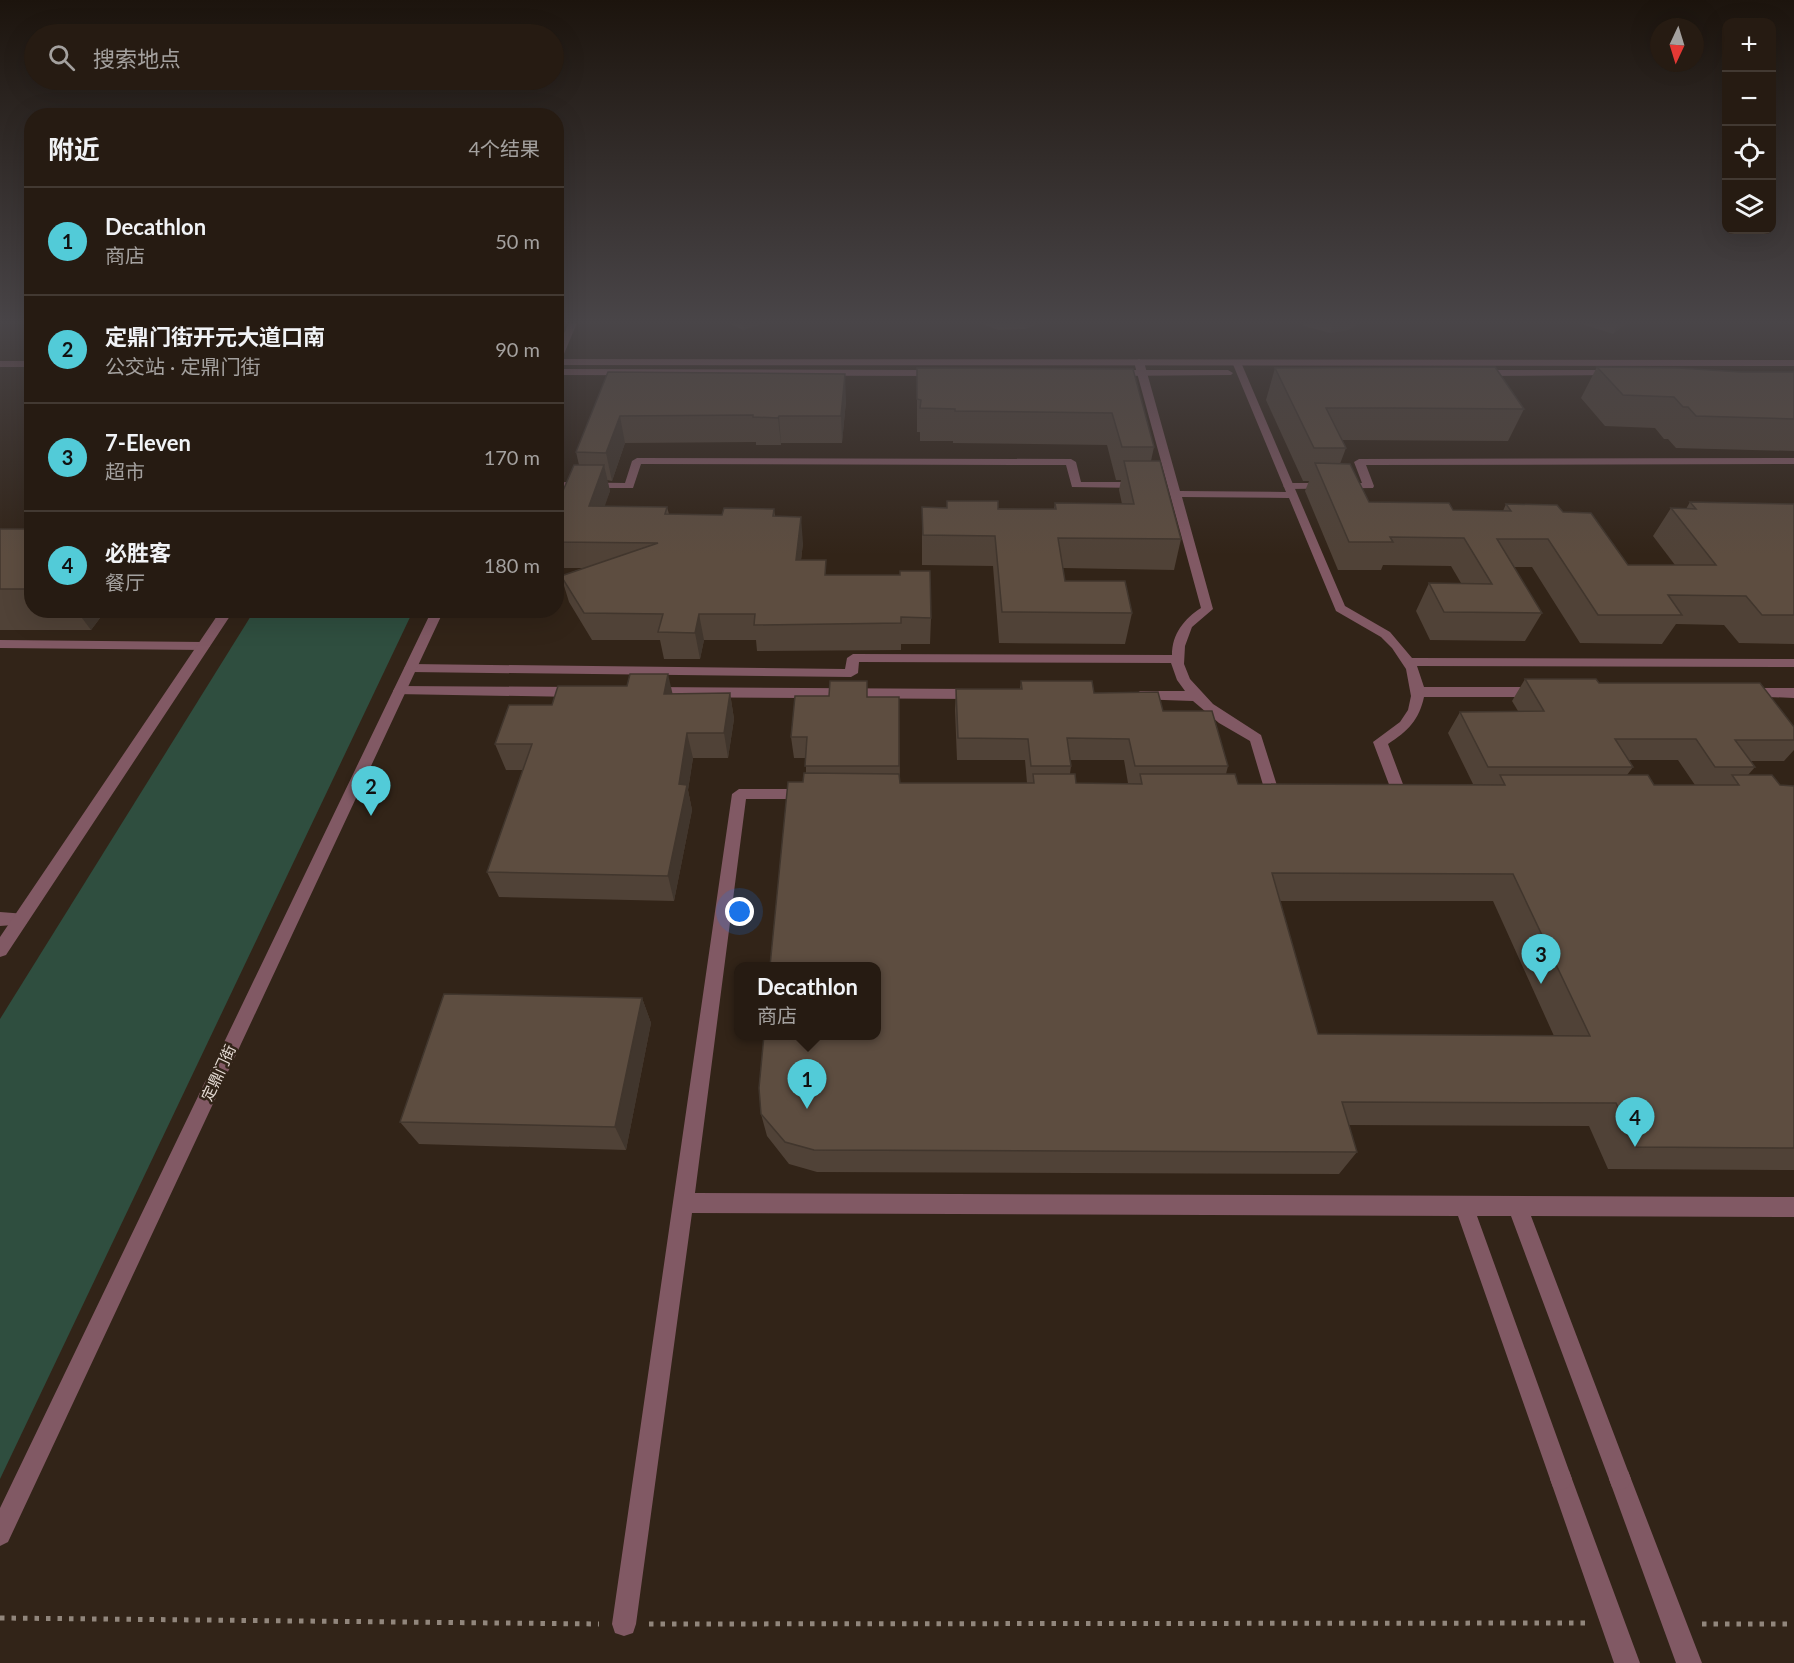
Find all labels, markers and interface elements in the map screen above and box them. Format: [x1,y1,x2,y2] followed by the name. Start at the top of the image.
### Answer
[1650,18,1704,72] north arrow
[1722,18,1776,234] map controls
[1722,18,1776,72] button: +
[24,24,564,90] search box
[45,41,78,74] icon: search
[93,45,181,72] text: 搜索地点
[1722,72,1776,126] button: −
[1722,126,1776,180] button: locate
[48,133,100,165] text: 附近
[468,136,540,160] text: 4个结果
[1722,180,1776,234] button: layers
[105,213,206,240] text: Decathlon
[62,229,73,253] text: 1
[495,229,540,253] text: 50 m
[105,243,145,267] text: 商店
[105,323,325,350] text: 定鼎门街开元大道口南
[62,337,73,361] text: 2
[495,337,540,361] text: 90 m
[105,354,260,378] text: 公交站 · 定鼎门街
[105,429,191,456] text: 7-Eleven
[62,445,73,469] text: 3
[484,445,540,469] text: 170 m
[105,459,145,483] text: 超市
[105,539,171,566] text: 必胜客
[62,553,73,577] text: 4
[484,553,540,577] text: 180 m
[105,570,145,594] text: 餐厅
[352,766,391,816] pin: 2
[725,897,754,926] your location
[1522,934,1560,984] pin: 3
[734,962,881,1040] popup
[757,973,858,1000] text: Decathlon
[757,1003,797,1027] text: 商店
[197,1042,239,1104] street label: 定鼎门街
[788,1060,826,1109] pin: 1
[1616,1098,1654,1147] pin: 4

